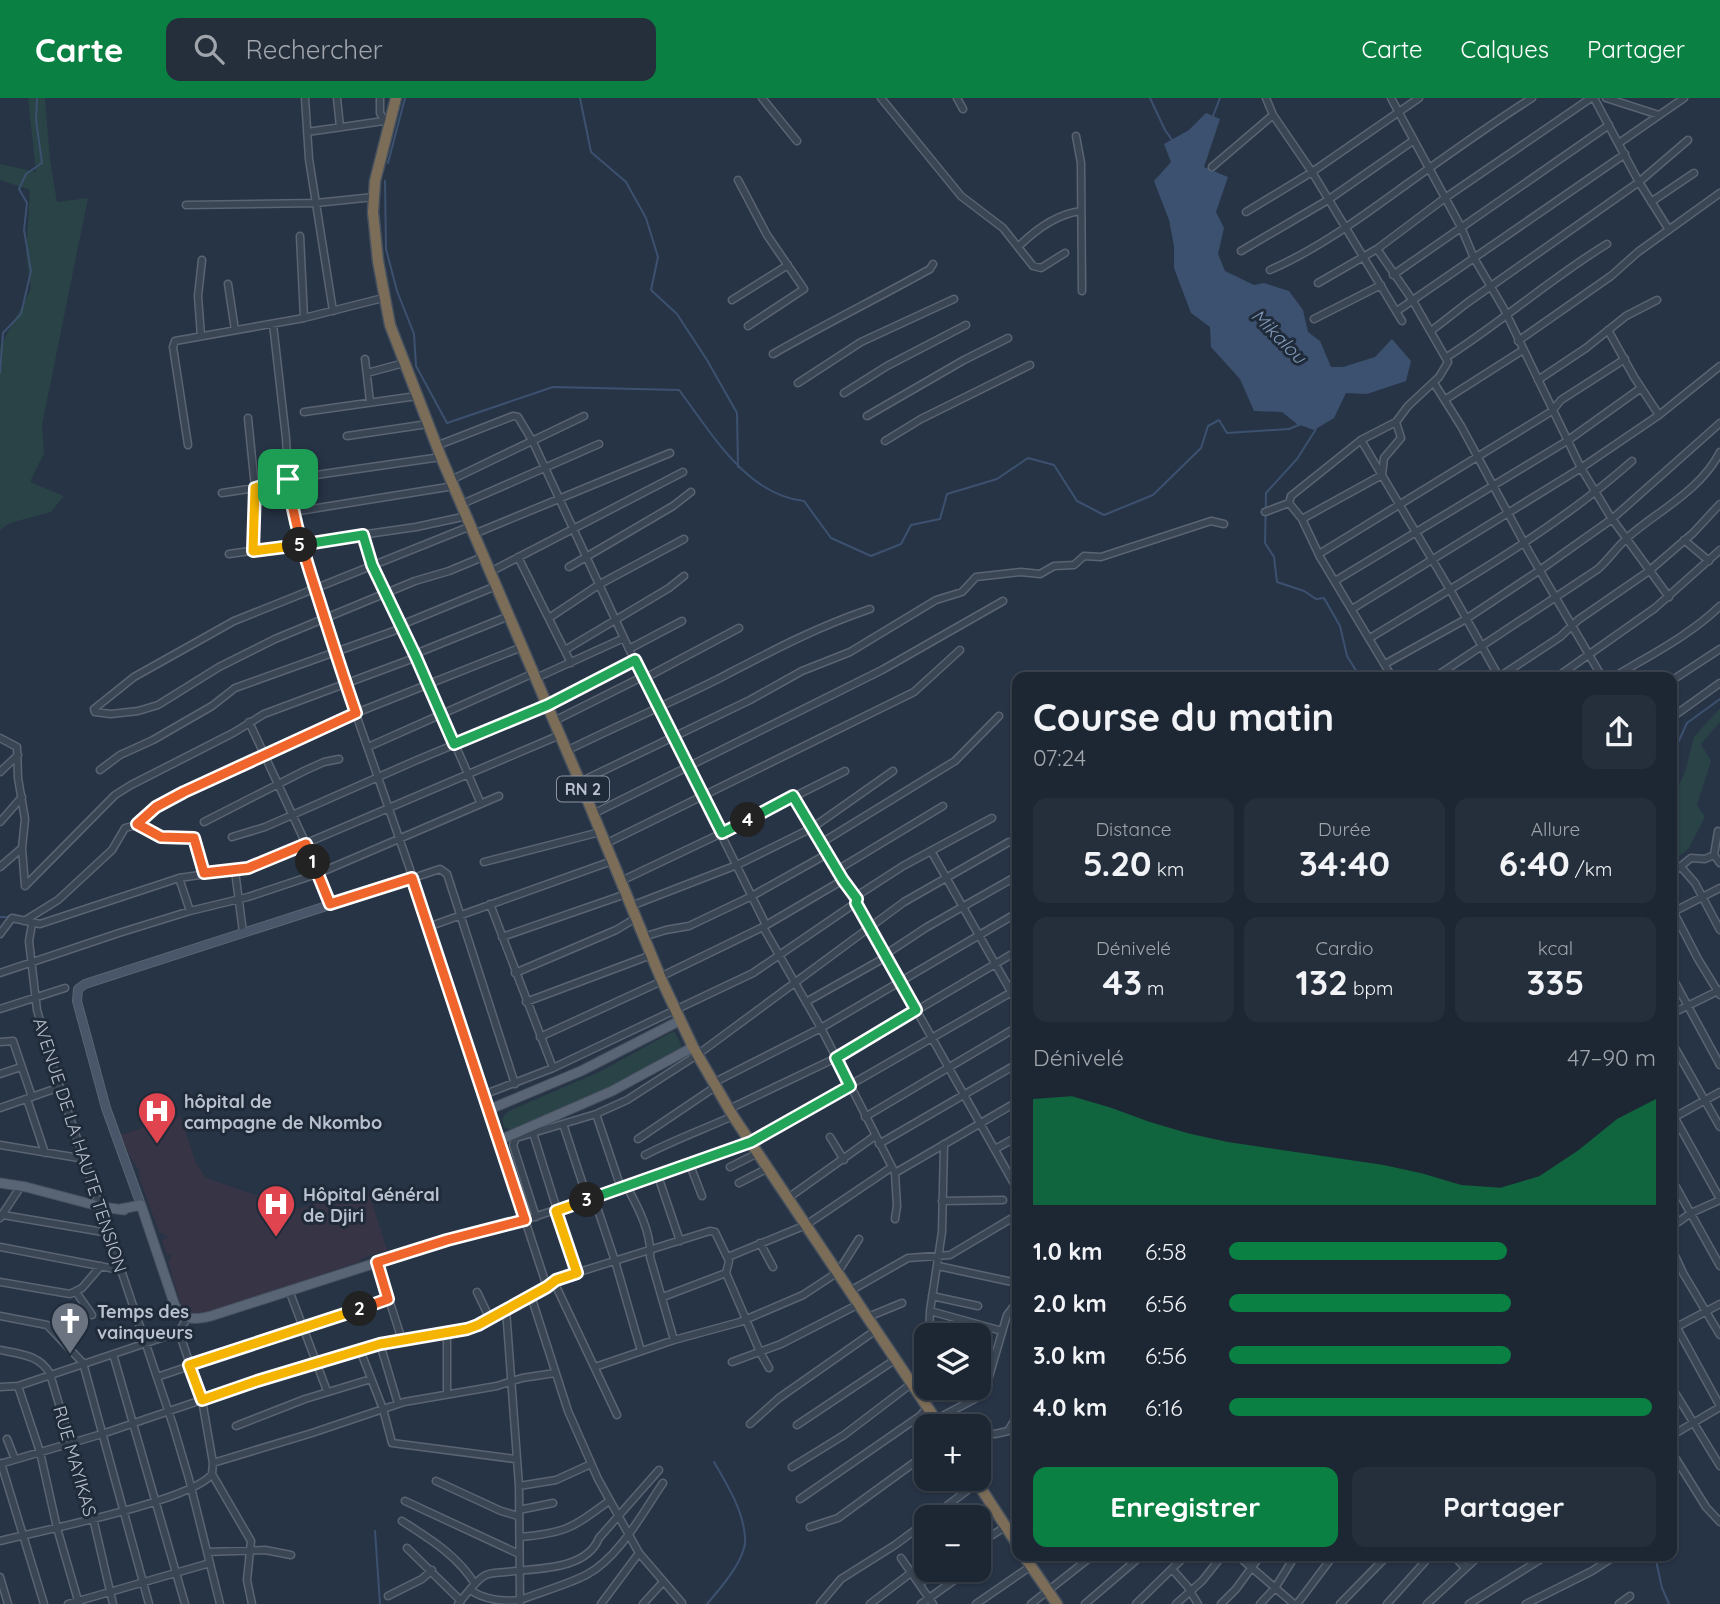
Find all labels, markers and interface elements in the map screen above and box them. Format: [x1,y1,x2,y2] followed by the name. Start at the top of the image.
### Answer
[166,18,656,81] search box
[35,29,124,70] text: Carte
[190,30,228,68] icon: search
[246,33,383,66] text: Rechercher
[1361,34,1423,64] text: Carte
[1461,34,1549,64] text: Calques
[1587,34,1685,64] text: Partager
[1247,304,1312,369] water label: Mikalou
[258,449,318,509] pin
[269,460,307,498] icon: arrive
[282,528,318,562] pin: 5
[294,532,305,556] text: 5
[1033,693,1334,741] text: Course du matin
[1582,695,1656,769] button: share
[1033,743,1086,772] text: 07:24
[557,776,609,802] road number: RN 2
[730,802,766,838] pin: 4
[742,807,753,831] text: 4
[1095,817,1172,841] text: Distance
[1318,817,1371,841] text: Durée
[1531,817,1580,841] text: Allure
[1083,841,1152,885] text: 5.20
[1299,841,1390,885] text: 34:40
[1499,841,1570,885] text: 6:40
[296,844,330,880] pin: 1
[309,849,316,873] text: 1
[1152,857,1184,881] text: km
[1570,857,1612,881] text: /km
[1096,936,1171,960] text: Dénivelé
[1316,936,1373,960] text: Cardio
[1538,936,1573,960] text: kcal
[1103,960,1142,1004] text: 43
[1296,960,1348,1004] text: 132
[1527,960,1584,1004] text: 335
[1142,976,1164,1000] text: m
[1348,976,1393,1000] text: bpm
[28,1015,132,1275] street label: AVENUE DE LA HAUTE TENSION
[1033,1043,1124,1072] text: Dénivelé
[1567,1043,1656,1072] text: 47–90 m
[136,1090,178,1145] hospital icon: hôpital de campagne de Nkombo
[184,1090,382,1134] place label: hôpital de campagne de Nkombo
[570,1182,604,1218] pin: 3
[255,1183,297,1238] hospital icon: Hôpital Général de Djiri
[303,1183,440,1227] place label: Hôpital Général de Djiri
[581,1187,592,1211] text: 3
[1033,1237,1103,1266] text: 1.0 km
[1145,1237,1187,1266] text: 6:58
[1033,1289,1107,1318] text: 2.0 km
[1145,1289,1187,1318] text: 6:56
[342,1292,378,1326] pin: 2
[354,1296,365,1320] text: 2
[49,1300,91,1355] church icon: Temps des vainqueurs
[97,1300,193,1344] place label: Temps des vainqueurs
[914,1323,991,1582] map controls
[914,1323,991,1400] button: layers
[1033,1341,1106,1370] text: 3.0 km
[1145,1341,1187,1370] text: 6:56
[1033,1393,1107,1422] text: 4.0 km
[1145,1393,1183,1422] text: 6:16
[48,1403,102,1519] street label: RUE MAYIKAS
[914,1414,991,1491] button: +
[1033,1467,1338,1547] button: Enregistrer
[1352,1467,1656,1547] button: Partager
[914,1505,991,1582] button: −

